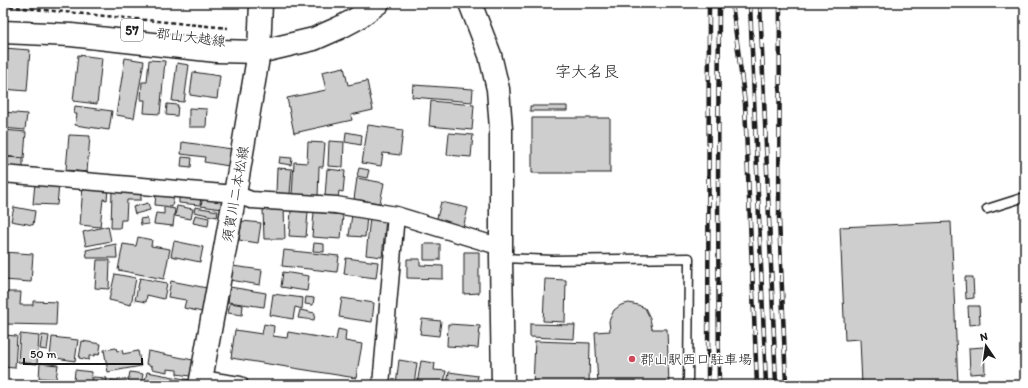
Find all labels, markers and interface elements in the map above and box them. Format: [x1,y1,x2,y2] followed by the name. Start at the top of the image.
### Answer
[121,19,143,41] road number: 57
[155,25,227,50] street label: 郡山大越線
[555,62,619,81] district label: 字大名艮
[219,144,252,244] street label: 須賀川二本松線
[966,326,1006,366] north arrow
[979,330,989,344] text: N
[24,340,142,366] scale bar
[30,347,56,361] text: 50 m
[640,351,752,368] place label: 郡山駅西口駐車場
[627,354,637,364] marker: 郡山駅西口駐車場

